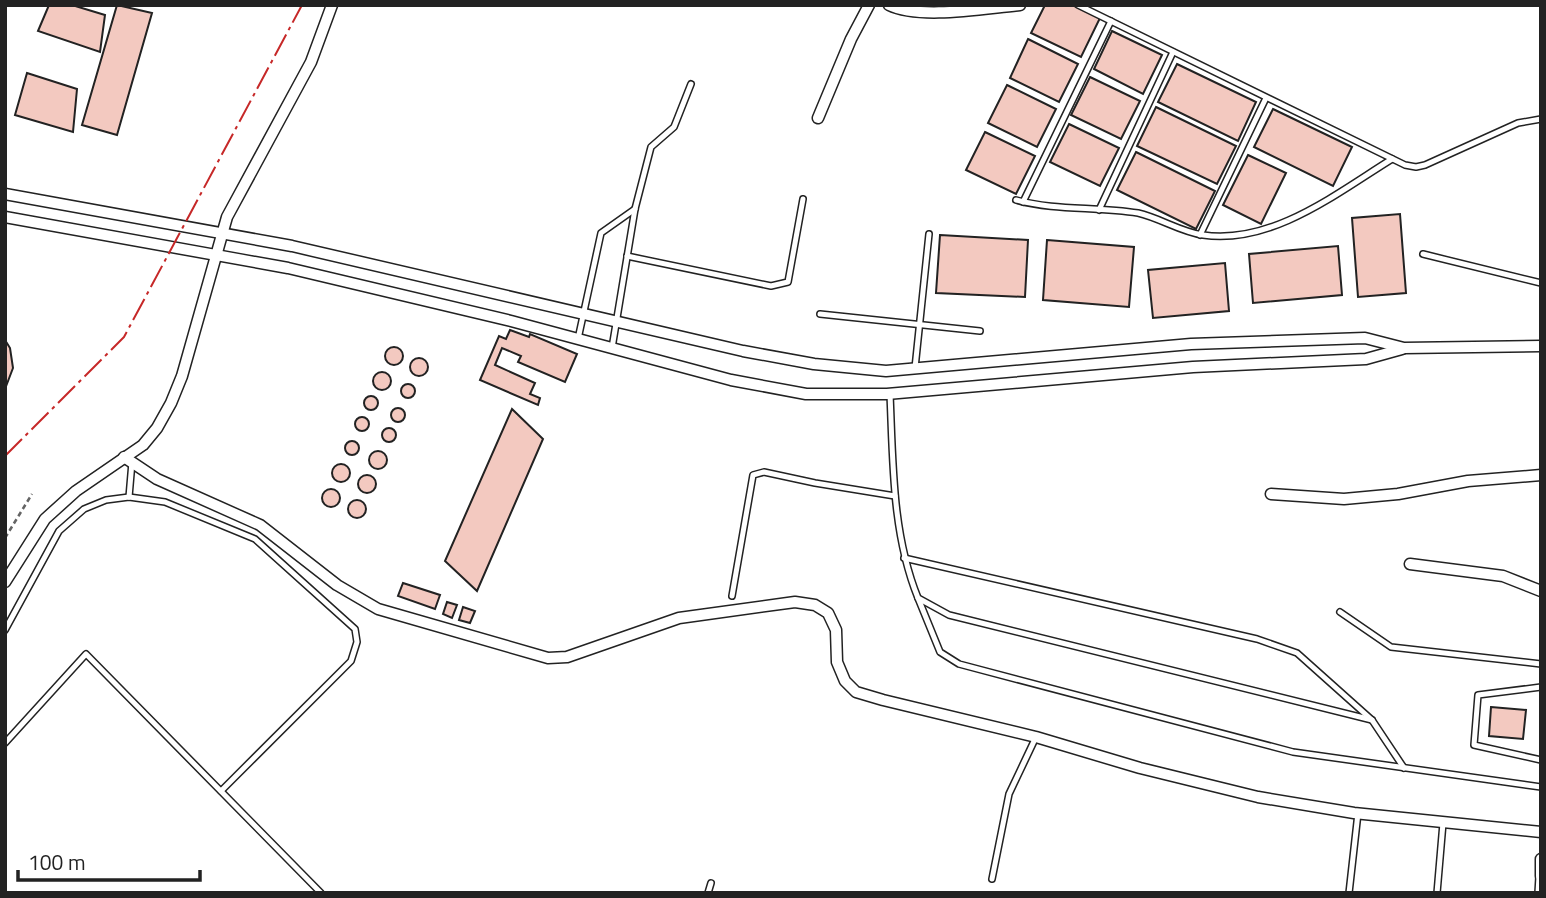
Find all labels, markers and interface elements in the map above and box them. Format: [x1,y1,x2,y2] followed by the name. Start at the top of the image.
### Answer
[18,838,200,882] scale bar
[28,846,85,878] text: 100 m

